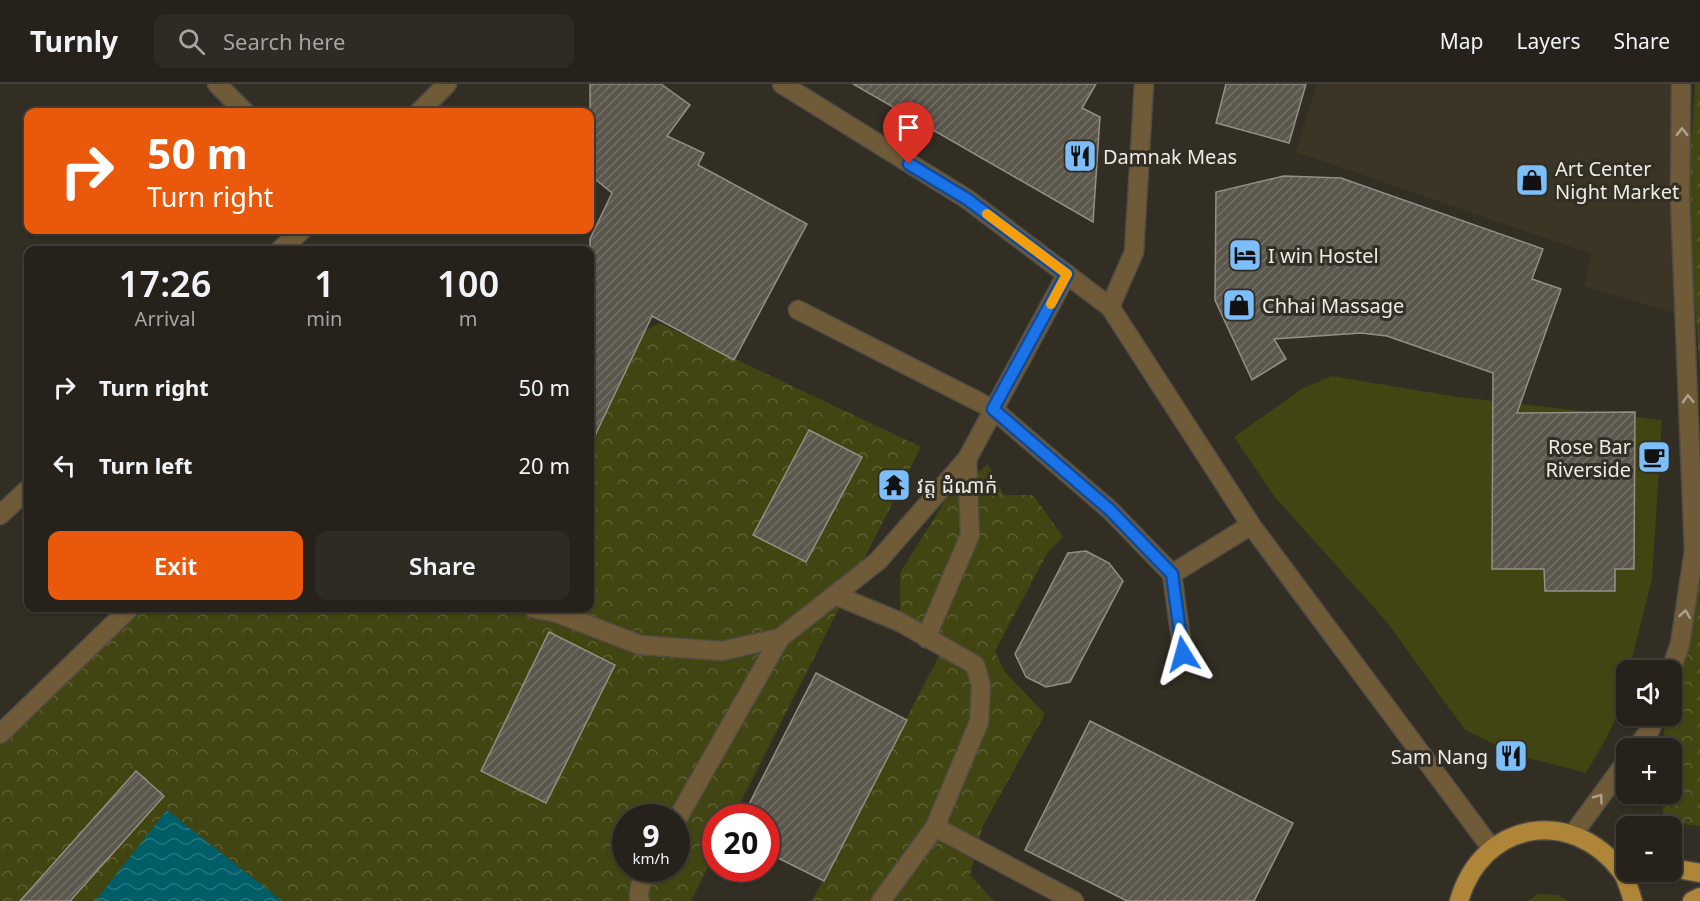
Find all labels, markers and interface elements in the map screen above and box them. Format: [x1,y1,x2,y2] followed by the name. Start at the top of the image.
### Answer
[154,14,574,68] search box
[30,22,118,60] text: Turnly
[175,25,208,58] icon: search
[223,26,345,56] text: Search here
[1440,27,1484,55] text: Map
[1517,27,1581,55] text: Layers
[1614,27,1670,55] text: Share
[883,102,934,164] pin
[892,111,925,144] icon: arrive
[147,124,248,181] text: 50 m
[1676,128,1688,137] one-way arrow
[48,132,126,210] icon: right
[1062,138,1098,174] restaurant icon: Damnak Meas
[1103,143,1237,170] place label: Damnak Meas
[1555,155,1679,205] place label: Art Center Night Market
[1514,162,1550,198] shop icon: Art Center Night Market
[147,178,273,215] text: Turn right
[1227,237,1263,273] hotel icon: I win Hostel
[1268,242,1379,269] place label: I win Hostel
[119,259,212,308] text: 17:26
[314,259,335,308] text: 1
[437,259,499,308] text: 100
[1221,287,1257,323] shop icon: Chhai Massage
[1262,292,1404,319] place label: Chhai Massage
[135,305,196,332] text: Arrival
[306,305,342,332] text: min
[459,305,478,332] text: m
[48,371,81,404] icon: right
[99,372,209,402] text: Turn right
[519,372,570,402] text: 50 m
[1682,394,1695,403] one-way arrow
[1545,433,1631,483] place label: Rose Bar Riverside
[1636,439,1672,475] cafe icon: Rose Bar Riverside
[48,449,81,482] icon: left
[99,450,192,480] text: Turn left
[519,450,570,480] text: 20 m
[876,467,912,503] temple icon: វត្ត ដំំណាក់
[917,472,997,499] place label: វត្ត ដំំណាក់
[48,531,303,600] button: Exit
[315,531,570,600] button: Share
[1678,609,1690,619] one-way arrow
[1151,622,1215,686] position arrow
[1616,660,1682,882] map controls
[1616,660,1682,726] button: sound
[1493,738,1529,774] restaurant icon: Sam Nang
[1616,738,1682,804] button: +
[1391,743,1488,770] place label: Sam Nang
[1592,794,1603,805] one-way arrow
[702,804,780,882] speed limit sign: 20
[642,815,660,856] text: 9
[1616,816,1682,882] button: −
[633,848,669,868] text: km/h

